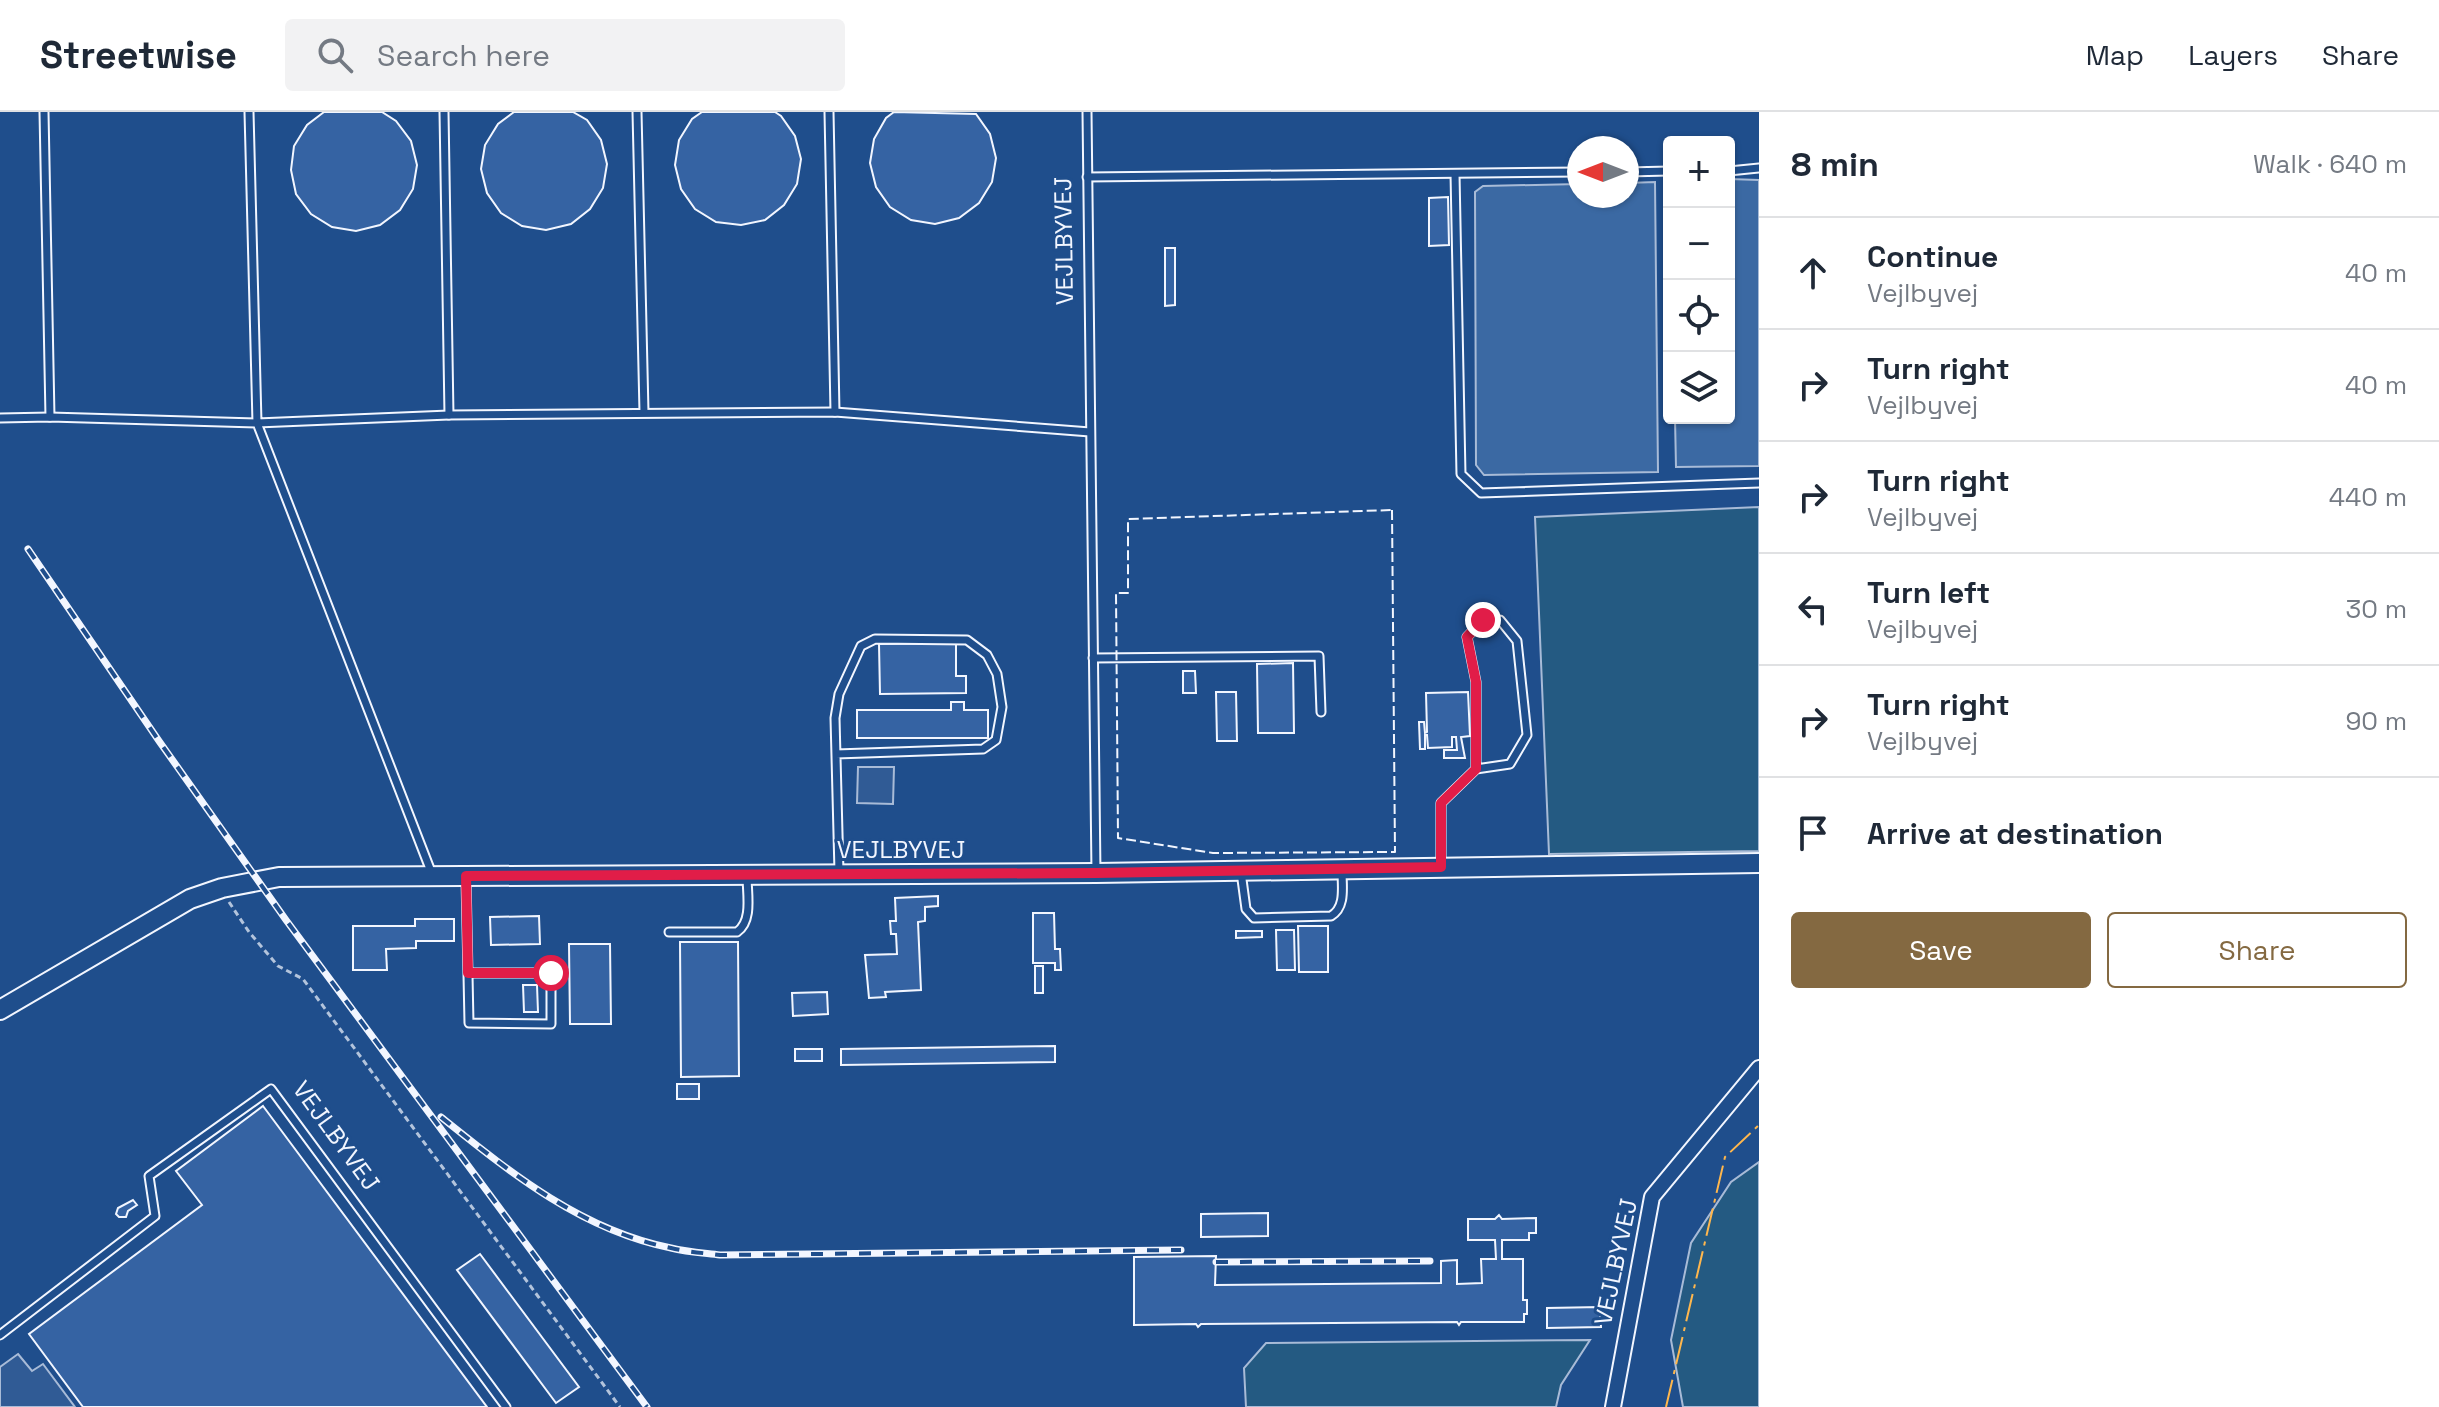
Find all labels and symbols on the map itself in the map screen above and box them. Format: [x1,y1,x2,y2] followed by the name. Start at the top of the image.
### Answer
[1567,136,1639,208] north arrow
[1047,177,1080,305] street label: VEJLBYVEJ
[1465,602,1501,638] route end
[837,834,965,865] street label: VEJLBYVEJ
[533,955,569,991] route start
[286,1075,387,1197] street label: VEJLBYVEJ
[1587,1196,1644,1328] street label: VEJLBYVEJ

